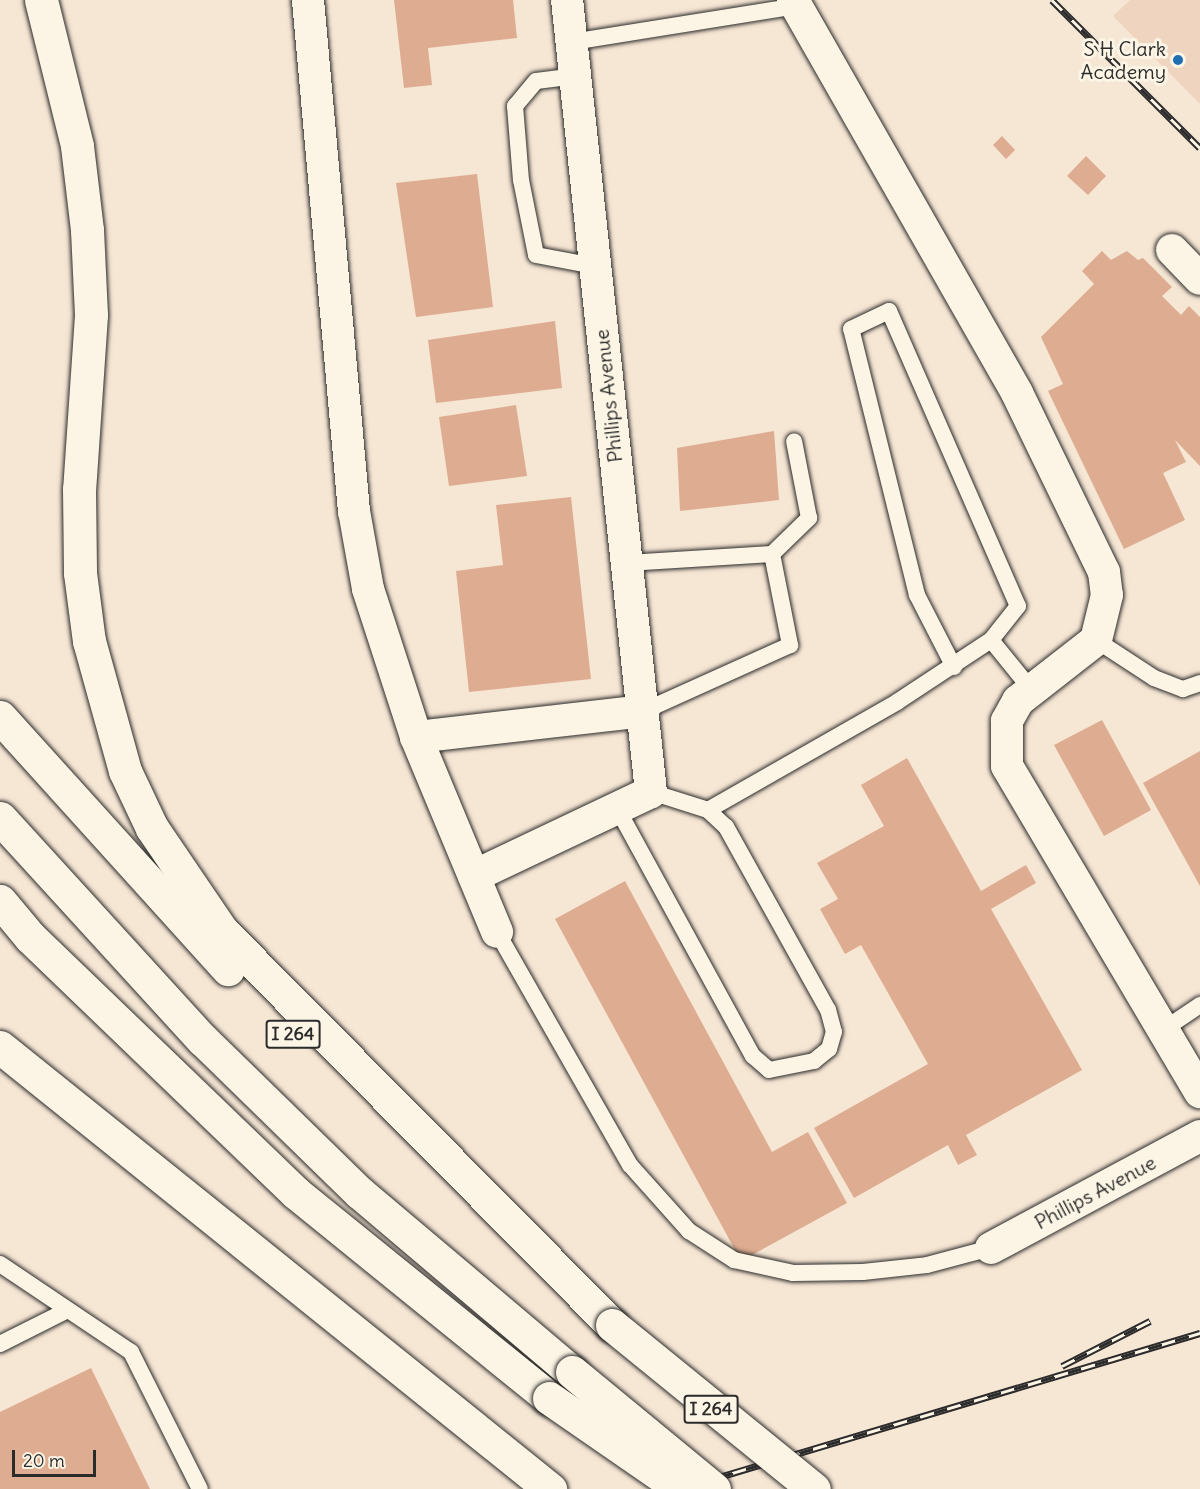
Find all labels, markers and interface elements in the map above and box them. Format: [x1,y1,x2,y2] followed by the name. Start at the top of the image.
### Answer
[1081,36,1166,83] place label: S H Clark Academy
[1171,53,1185,67] marker: S H Clark Academy
[589,328,627,464] street label: Phillips Avenue
[264,1019,322,1049] road number: I 264
[1030,1150,1160,1234] street label: Phillips Avenue
[682,1394,740,1424] road number: I 264
[15,1438,99,1476] scale bar
[23,1449,65,1472] text: 20 m

